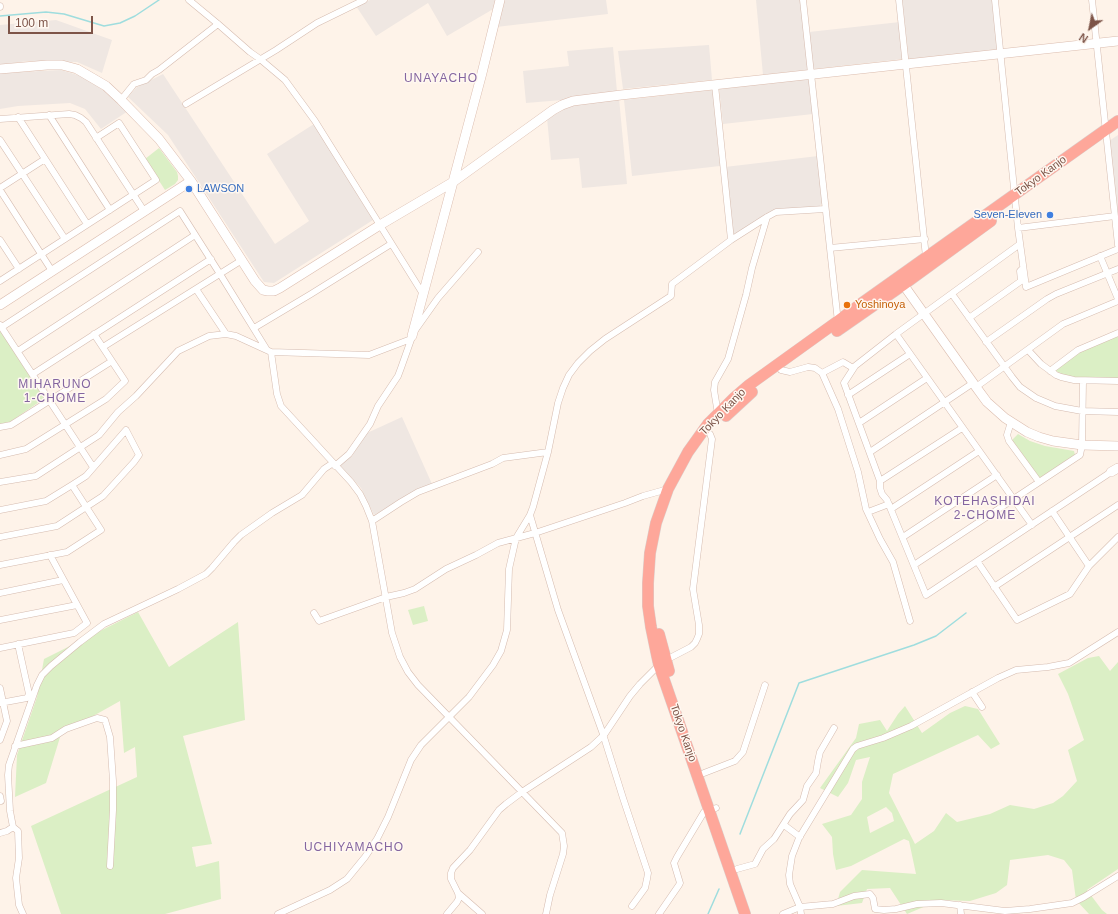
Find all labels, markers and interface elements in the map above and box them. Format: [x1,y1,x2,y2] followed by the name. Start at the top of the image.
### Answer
[10,8,95,34] scale bar
[1070,8,1110,48] north arrow
[15,16,48,30] text: 100 m
[1077,31,1090,45] text: N
[404,72,478,86] district label: UNAYACHO
[1013,153,1069,199] street label: Tokyo Kanjo
[197,182,244,196] place label: LAWSON
[184,184,194,194] marker: LAWSON
[974,208,1042,222] place label: Seven-Eleven
[1045,210,1055,220] marker: Seven-Eleven
[855,298,905,312] place label: Yoshinoya
[842,300,852,310] marker: Yoshinoya
[18,378,92,406] district label: MIHARUNO 1-CHOME
[697,386,749,438] street label: Tokyo Kanjo
[934,495,1036,523] district label: KOTEHASHIDAI 2-CHOME
[667,703,699,763] street label: Tokyo Kanjo
[304,841,404,855] district label: UCHIYAMACHO

